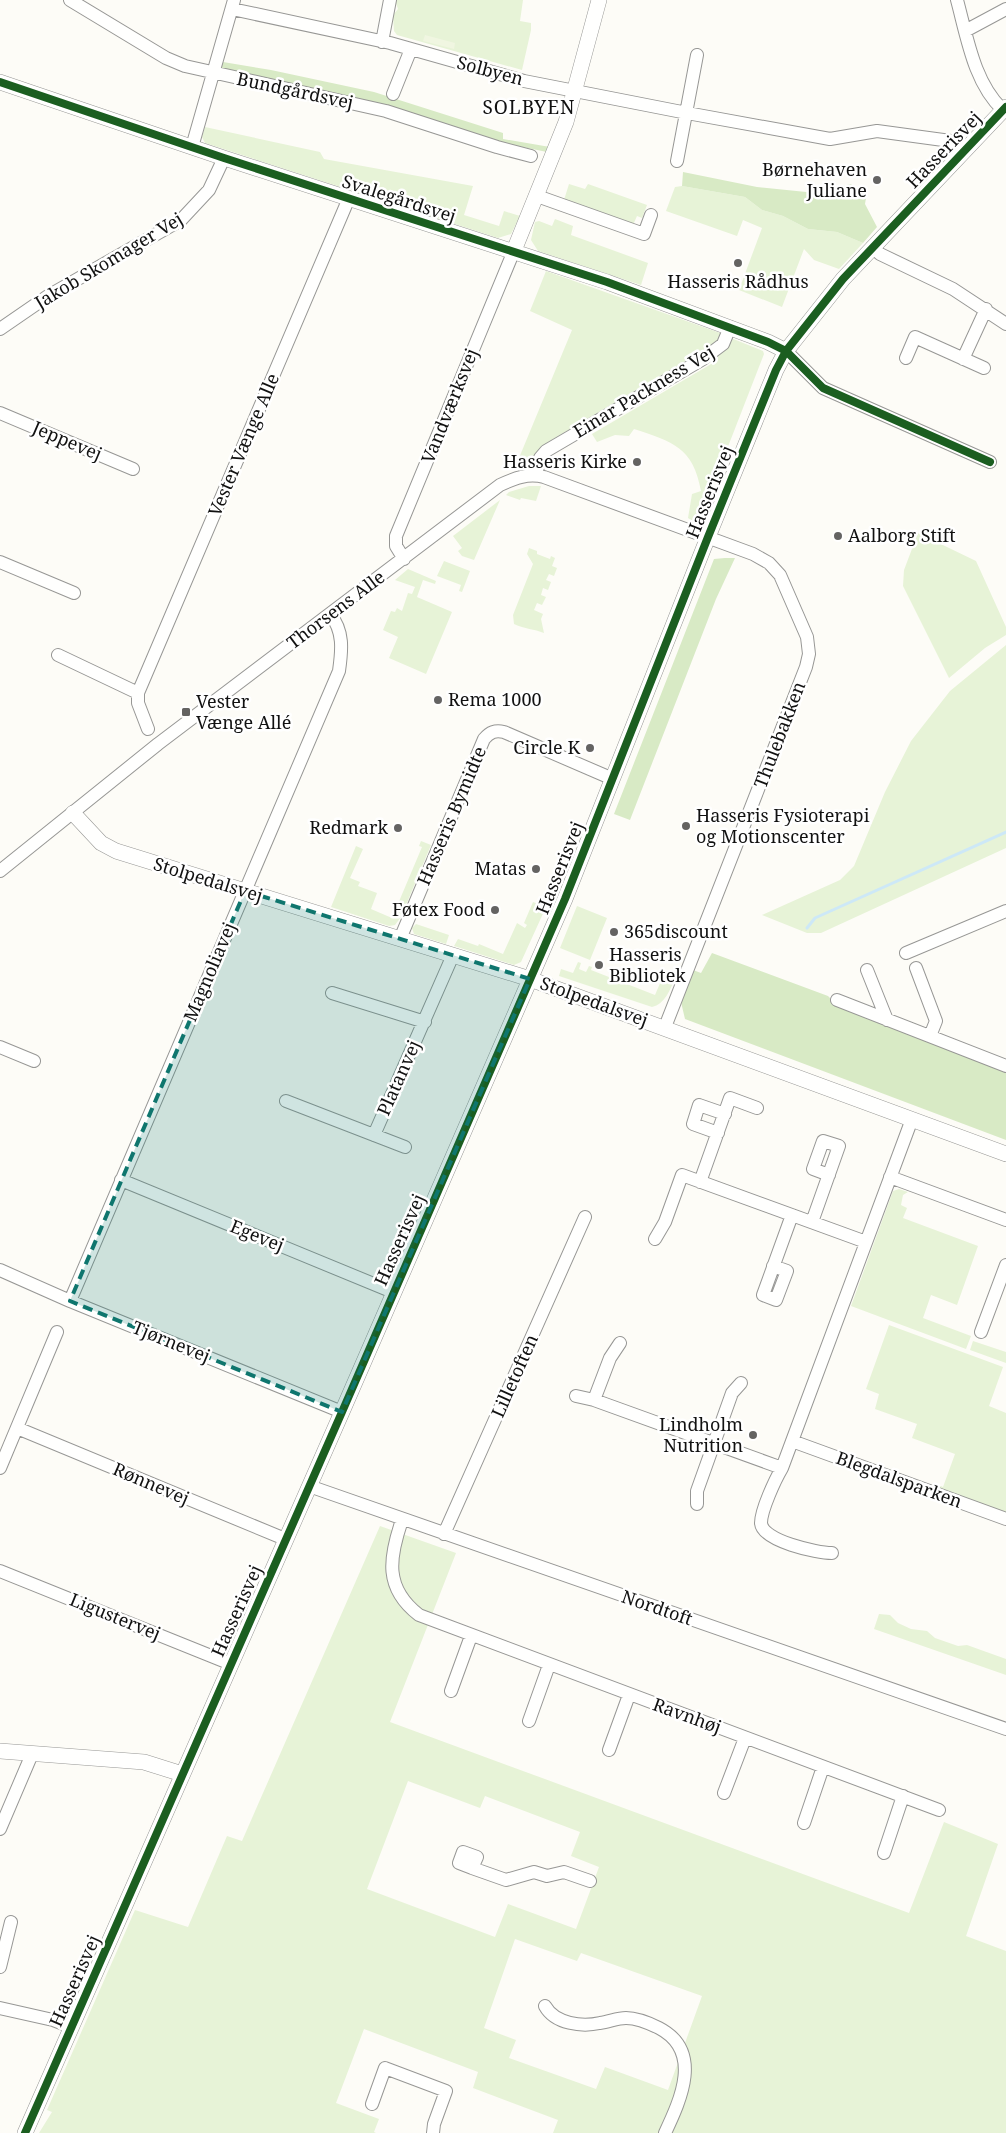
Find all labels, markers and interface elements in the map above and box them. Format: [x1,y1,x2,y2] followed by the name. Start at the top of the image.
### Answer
[454,50,527,91] street label: Solbyen
[235,66,356,114] street label: Bundgårdsvej
[482,94,576,120] district label: SOLBYEN
[901,106,986,193] street label: Hasserisvej
[762,157,867,202] place label: Børnehaven Juliane
[339,168,459,228] street label: Svalegårdsvej
[871,174,883,186] marker: Børnehaven Juliane
[29,206,187,314] street label: Jakob Skomager Vej
[732,257,744,269] marker: Hasseris Rådhus
[667,269,809,293] place label: Hasseris Rådhus
[569,340,718,443] street label: Einar Packness Vej
[415,345,483,467] street label: Vandværksvej
[202,369,284,520] street label: Vester Vænge Alle
[28,414,106,465] street label: Jeppevej
[680,442,739,542] street label: Hasserisvej
[503,449,627,473] place label: Hasseris Kirke
[631,456,643,468] marker: Hasseris Kirke
[848,523,956,547] place label: Aalborg Stift
[832,530,844,542] marker: Aalborg Stift
[281,564,389,654] street label: Thorsens Alle
[748,678,811,791] street label: Thulebakken
[448,687,542,711] place label: Rema 1000
[196,689,291,734] place label: Vester Vænge Allé
[432,694,444,706] marker: Rema 1000
[180,706,192,718] marker: Vester Vænge Allé
[513,735,580,759] place label: Circle K
[411,742,491,889] street label: Hasseris Bymidte
[584,742,596,754] marker: Circle K
[696,803,870,848] place label: Hasseris Fysioterapi og Motionscenter
[309,815,388,839] place label: Redmark
[530,818,589,918] street label: Hasserisvej
[680,820,692,832] marker: Hasseris Fysioterapi og Motionscenter
[392,822,404,834] marker: Redmark
[151,851,266,907] street label: Stolpedalsvej
[474,856,526,880] place label: Matas
[530,863,542,875] marker: Matas
[392,897,485,921] place label: Føtex Food
[489,904,501,916] marker: Føtex Food
[177,918,241,1025] street label: Magnoliavej
[624,919,728,943] place label: 365discount
[608,926,620,938] marker: 365discount
[609,942,686,987] place label: Hasseris Bibliotek
[593,959,605,971] marker: Hasseris Bibliotek
[537,970,652,1032] street label: Stolpedalsvej
[371,1036,425,1119] street label: Platanvej
[368,1190,430,1289] street label: Hasserisvej
[227,1213,288,1257] street label: Egevej
[129,1315,214,1368] street label: Tjørnevej
[485,1330,543,1421] street label: Lilletoften
[659,1412,743,1457] place label: Lindholm Nutrition
[747,1429,759,1441] marker: Lindholm Nutrition
[833,1445,966,1513] street label: Blegdalsparken
[110,1456,193,1510] street label: Rønnevej
[205,1561,267,1660] street label: Hasserisvej
[619,1584,696,1630] street label: Nordtoft
[66,1587,164,1645] street label: Ligustervej
[650,1692,725,1739] street label: Ravnhøj
[43,1931,105,2030] street label: Hasserisvej

